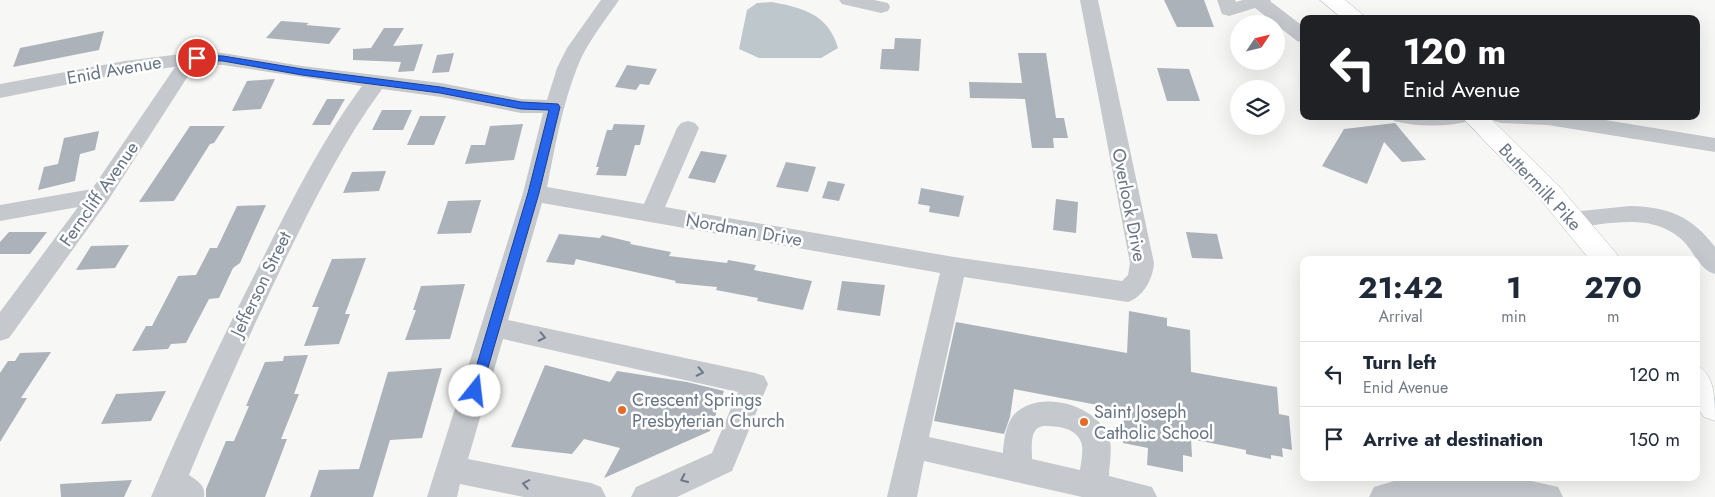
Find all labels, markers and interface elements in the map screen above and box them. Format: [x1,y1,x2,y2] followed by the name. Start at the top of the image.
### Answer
[1230,15,1285,70] north arrow
[1230,15,1285,135] map controls
[1403,27,1506,77] text: 120 m
[1320,35,1385,100] icon: left
[176,37,218,79] pin
[183,44,211,72] icon: arrive
[65,49,163,91] street label: Enid Avenue
[1403,73,1520,105] text: Enid Avenue
[1230,80,1285,135] button: layers
[53,136,145,252] street label: Ferncliff Avenue
[1493,137,1587,237] street label: Buttermilk Pike
[1105,146,1153,264] street label: Overlook Drive
[684,207,804,253] street label: Nordman Drive
[223,226,298,343] street label: Jefferson Street
[1358,266,1443,309] text: 21:42
[1506,266,1521,309] text: 1
[1584,266,1642,309] text: 270
[1379,305,1423,328] text: Arrival
[1501,305,1526,328] text: min
[1607,305,1619,328] text: m
[537,331,546,342] one-way arrow
[1363,349,1436,376] text: Turn left
[1320,360,1348,388] icon: left
[1629,361,1680,388] text: 120 m
[448,364,500,416] position arrow
[696,366,705,377] one-way arrow
[1363,376,1448,399] text: Enid Avenue
[632,387,785,434] place label: Crescent Springs Presbyterian Church
[1094,399,1213,446] place label: Saint Joseph Catholic School
[616,404,628,416] marker: Crescent Springs Presbyterian Church
[1078,416,1090,428] marker: Saint Joseph Catholic School
[1320,425,1348,453] icon: arrive
[1363,426,1543,453] text: Arrive at destination
[1629,426,1680,453] text: 150 m
[680,473,689,484] one-way arrow
[521,479,530,490] one-way arrow

